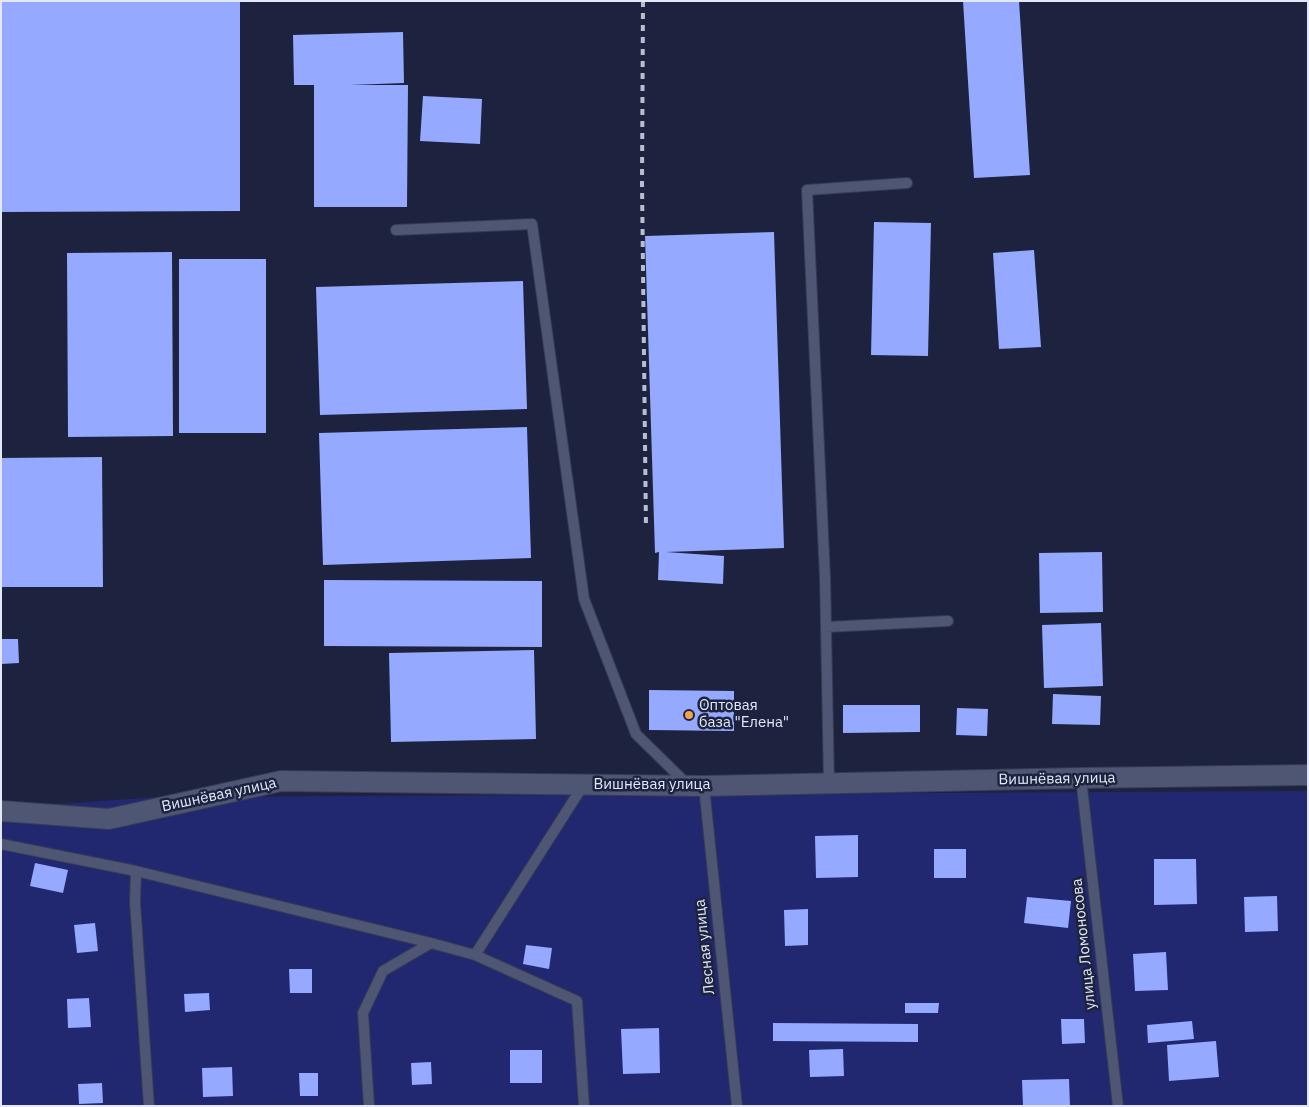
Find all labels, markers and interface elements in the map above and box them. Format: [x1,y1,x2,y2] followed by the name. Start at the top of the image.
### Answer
[699,697,789,732] place label: Оптовая база "Елена"
[683,709,695,721] marker: Оптовая база "Елена"
[998,769,1116,789] street label: Вишнёвая улица
[160,774,278,816] street label: Вишнёвая улица
[593,776,711,794] street label: Вишнёвая улица
[1068,877,1100,1011] street label: улица Ломоносова
[691,898,719,996] street label: Лесная улица

